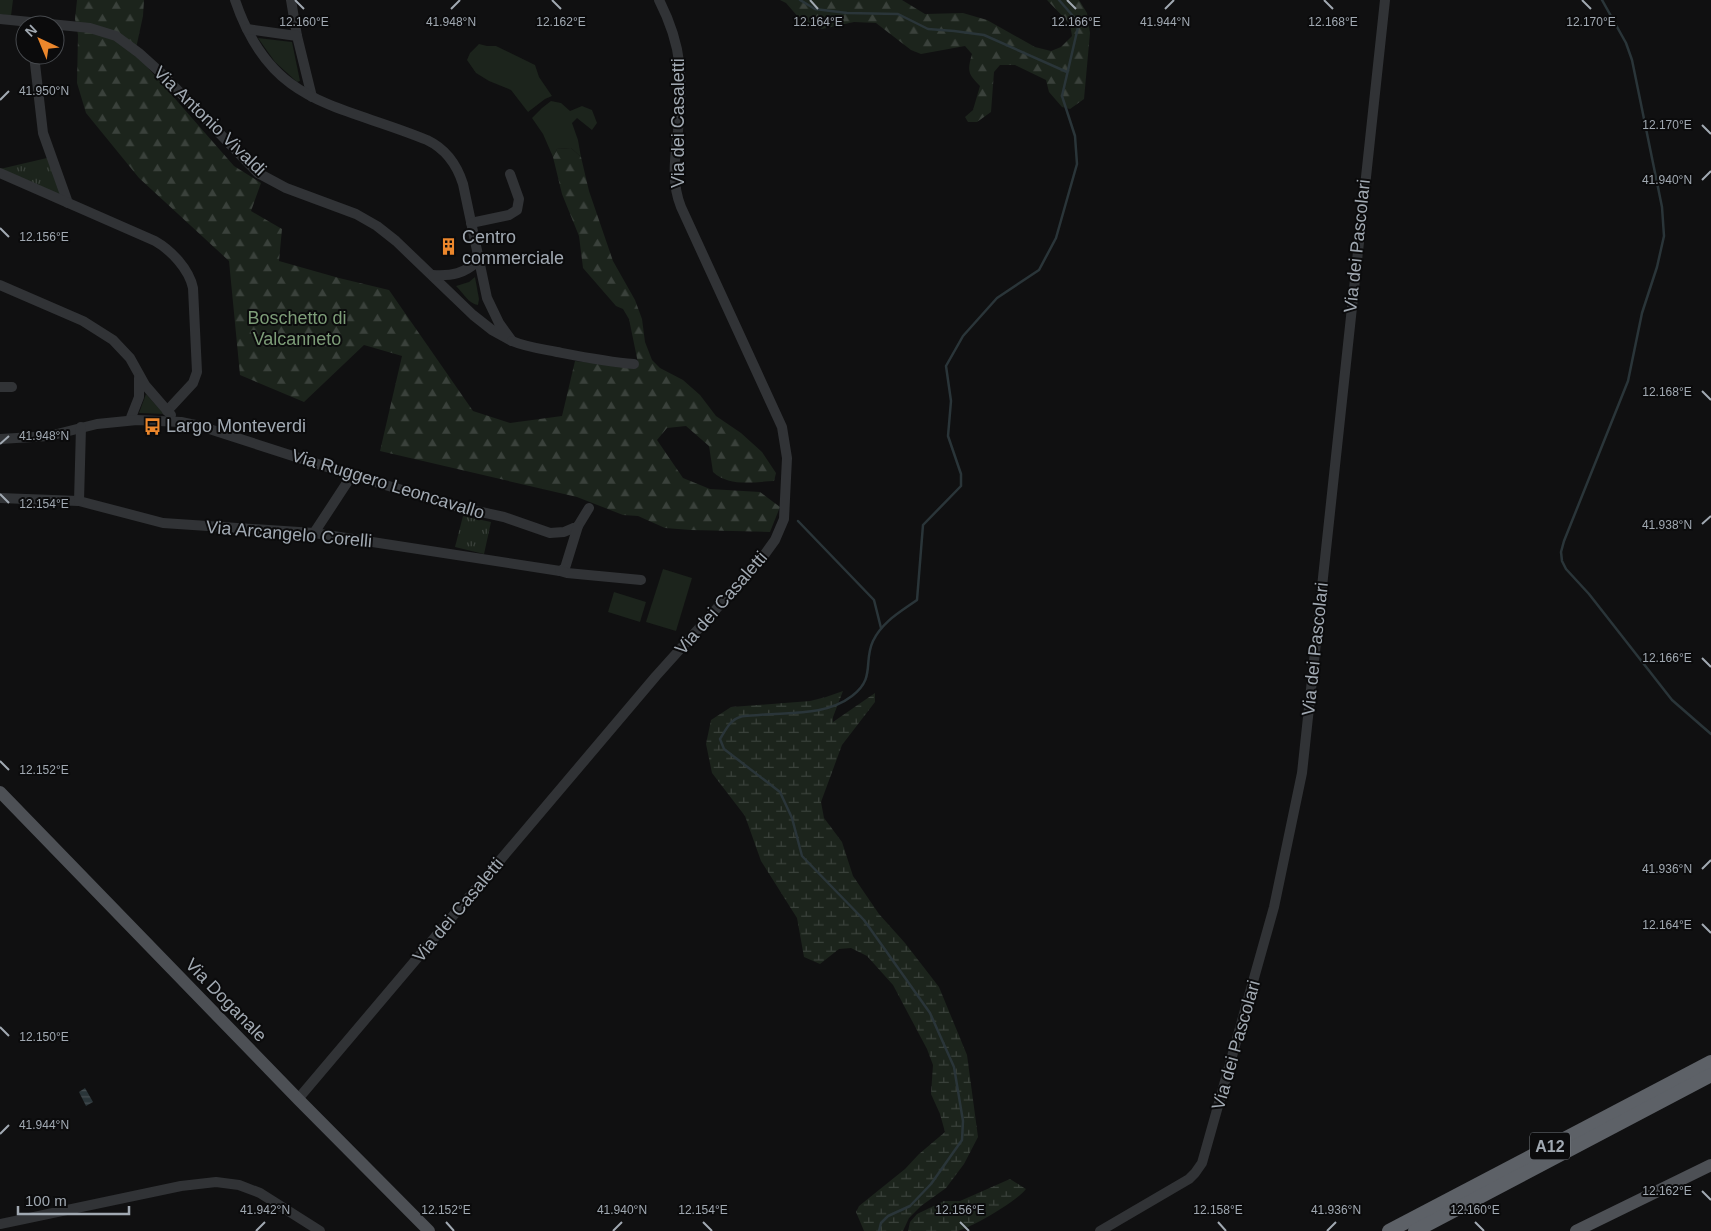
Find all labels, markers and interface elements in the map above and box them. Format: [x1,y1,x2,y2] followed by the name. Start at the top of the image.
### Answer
[15,15,65,65] north arrow
[279,15,329,29] text: 12.160°E
[426,15,476,29] text: 41.948°N
[536,15,586,29] text: 12.162°E
[793,15,843,29] text: 12.164°E
[1051,15,1101,29] text: 12.166°E
[1140,15,1190,29] text: 41.944°N
[1308,15,1358,29] text: 12.168°E
[1566,15,1616,29] text: 12.170°E
[22,21,40,40] text: N
[668,58,688,188] street label: Via dei Casaletti
[150,62,270,180] street label: Via Antonio Vivaldi
[19,84,69,98] text: 41.950°N
[1642,118,1692,132] text: 12.170°E
[1642,173,1692,187] text: 41.940°N
[1340,178,1374,314] street label: Via dei Pascolari
[462,227,564,268] place label: Centro commerciale
[19,230,69,244] text: 12.156°E
[438,237,458,257] building icon: Centro commerciale
[247,308,347,349] park label: Boschetto di Valcanneto
[1642,385,1692,399] text: 12.168°E
[142,416,162,436] bus stop icon: Largo Monteverdi
[166,416,306,436] place label: Largo Monteverdi
[19,429,69,443] text: 41.948°N
[289,445,487,523] street label: Via Ruggero Leoncavallo
[19,497,69,511] text: 12.154°E
[205,517,373,551] street label: Via Arcangelo Corelli
[1642,518,1692,532] text: 41.938°N
[671,547,771,659] street label: Via dei Casaletti
[1298,581,1332,717] street label: Via dei Pascolari
[1642,651,1692,665] text: 12.166°E
[19,763,69,777] text: 12.152°E
[409,854,507,966] street label: Via dei Casaletti
[1642,862,1692,876] text: 41.936°N
[1642,918,1692,932] text: 12.164°E
[181,954,271,1046] street label: Via Doganale
[1208,978,1264,1112] street label: Via dei Pascolari
[19,1030,69,1044] text: 12.150°E
[19,1118,69,1132] text: 41.944°N
[1530,1132,1570,1160] road number: A12
[18,1184,129,1216] scale bar
[1642,1184,1692,1198] text: 12.162°E
[25,1192,67,1209] text: 100 m
[240,1203,290,1217] text: 41.942°N
[421,1203,471,1217] text: 12.152°E
[597,1203,647,1217] text: 41.940°N
[678,1203,728,1217] text: 12.154°E
[935,1203,985,1217] text: 12.156°E
[1193,1203,1243,1217] text: 12.158°E
[1311,1203,1361,1217] text: 41.936°N
[1450,1203,1500,1217] text: 12.160°E

